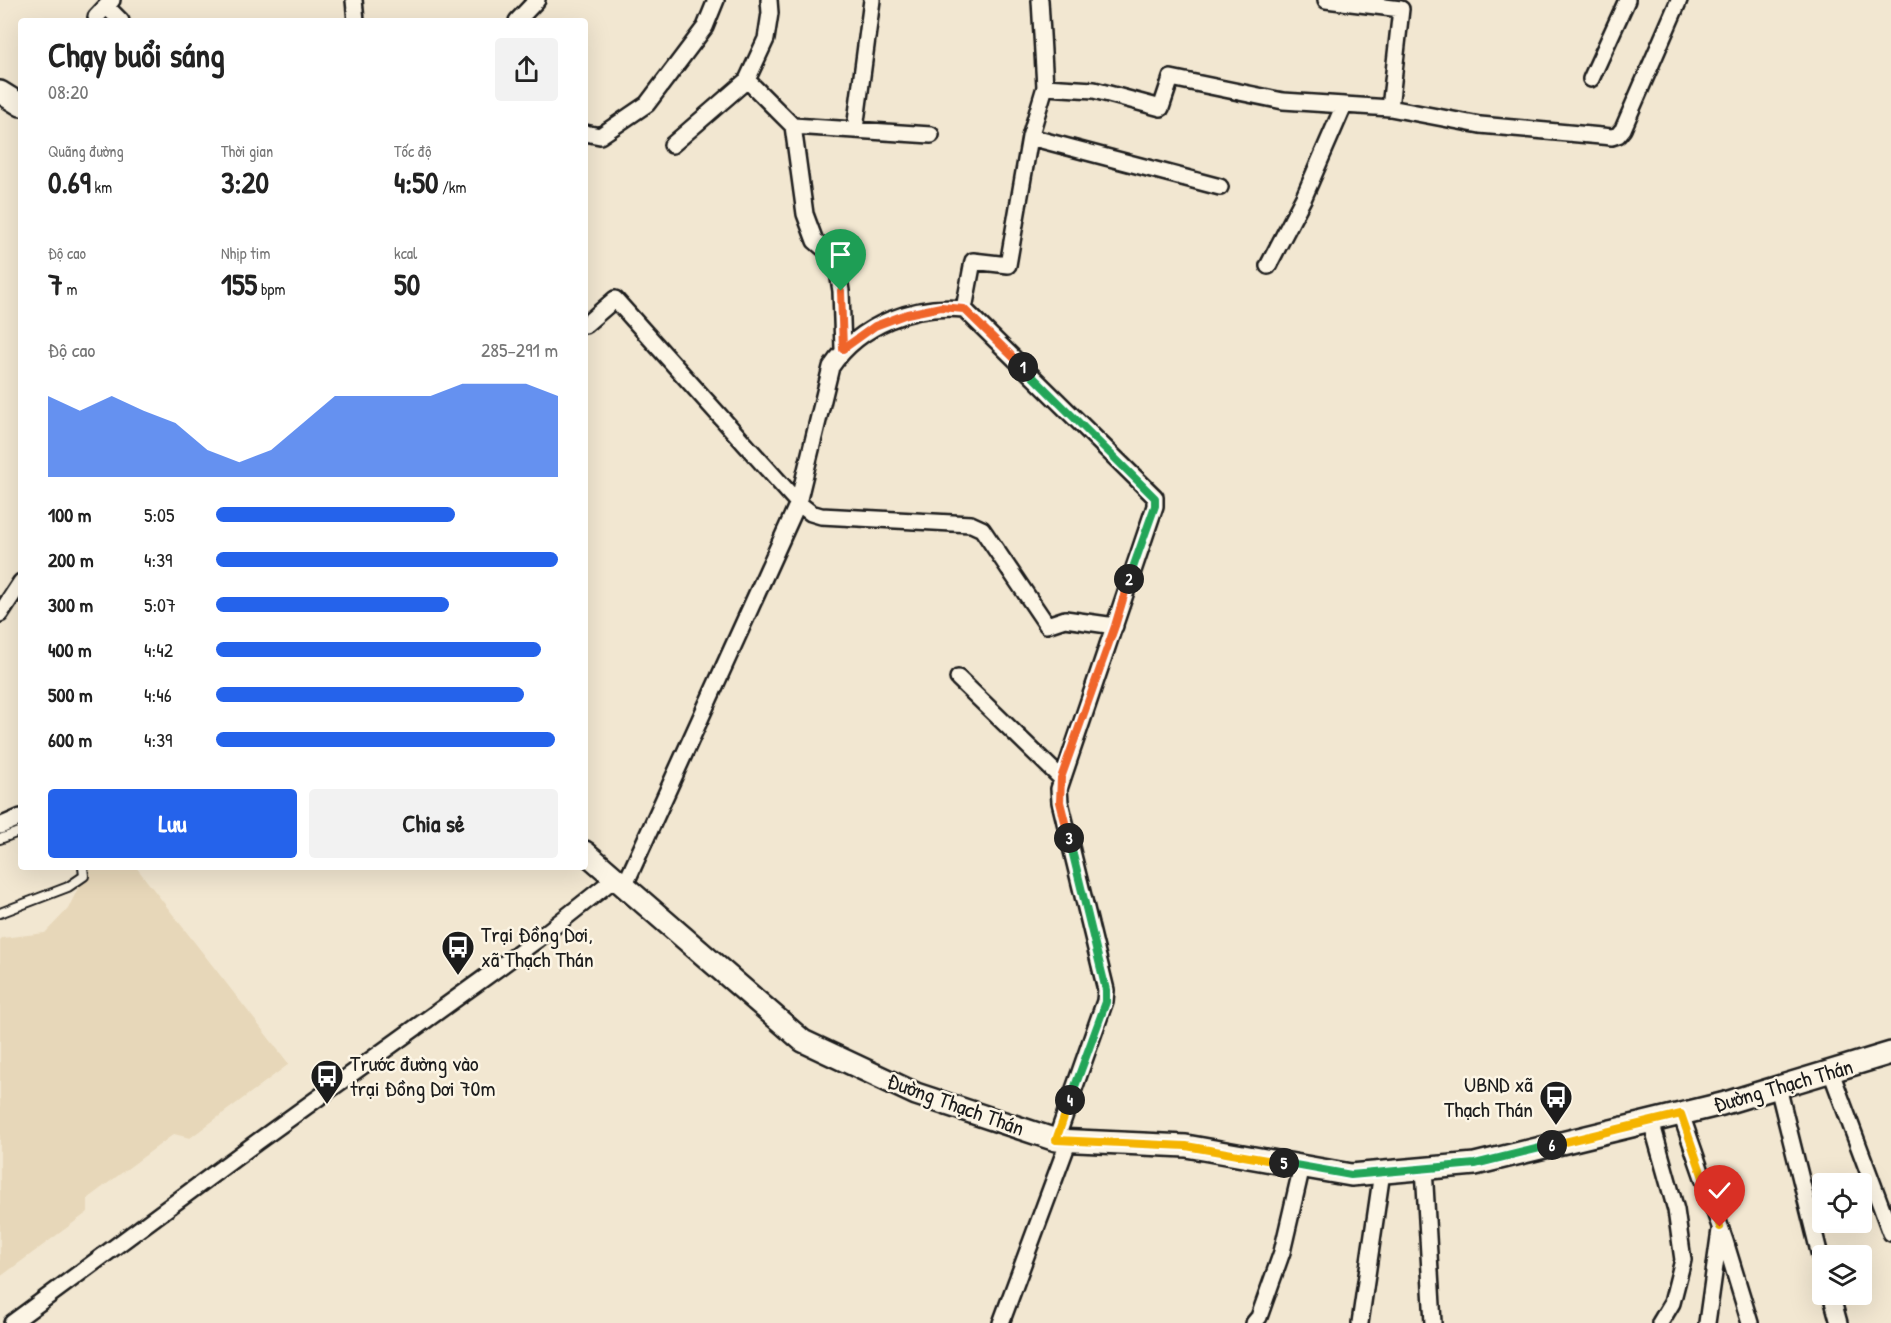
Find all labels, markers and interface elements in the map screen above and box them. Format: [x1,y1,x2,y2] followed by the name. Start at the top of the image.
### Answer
[48,33,225,77] text: Chạy buổi sáng
[495,38,558,101] button: share
[48,78,89,105] text: 08:20
[48,140,124,162] text: Quãng đường
[221,140,273,162] text: Thời gian
[394,140,431,162] text: Tốc độ
[48,162,91,202] text: 0.69
[221,162,269,202] text: 3:20
[394,162,438,202] text: 4:50
[91,176,112,198] text: km
[438,176,466,198] text: /km
[815,229,866,291] pin
[824,238,857,271] icon: arrive
[48,242,86,264] text: Độ cao
[221,242,270,264] text: Nhịp tim
[394,242,417,264] text: kcal
[48,264,63,304] text: 7
[221,264,257,304] text: 155
[394,264,420,304] text: 50
[63,278,77,300] text: m
[257,278,285,300] text: bpm
[48,336,95,363] text: Độ cao
[481,336,558,363] text: 285–291 m
[1008,352,1038,382] pin: 1
[1020,356,1026,378] text: 1
[48,501,91,528] text: 100 m
[144,501,175,528] text: 5:05
[48,546,93,573] text: 200 m
[144,546,172,573] text: 4:39
[1114,564,1144,594] pin: 2
[1125,568,1133,590] text: 2
[48,591,93,618] text: 300 m
[144,591,176,618] text: 5:07
[48,636,92,663] text: 400 m
[144,636,173,663] text: 4:42
[48,681,93,708] text: 500 m
[144,681,172,708] text: 4:46
[48,726,92,753] text: 600 m
[144,726,172,753] text: 4:39
[48,789,297,858] button: Lưu
[309,789,558,858] button: Chia sẻ
[1054,823,1084,853] pin: 3
[1065,827,1073,849] text: 3
[481,919,594,974] place label: Trại Đồng Dơi, xã Thạch Thán
[440,929,476,976] bus stop icon: Trại Đồng Dơi, xã Thạch Thán
[350,1048,495,1103] place label: Trước đường vào trại Đồng Dơi 70m
[1710,1051,1856,1119] street label: Đường Thạch Thán
[309,1058,345,1105] bus stop icon: Trước đường vào trại Đồng Dơi 70m
[883,1065,1029,1143] street label: Đường Thạch Thán
[1444,1069,1533,1124] place label: UBND xã Thạch Thán
[1538,1079,1574,1126] bus stop icon: UBND xã Thạch Thán
[1055,1085,1085,1115] pin: 4
[1067,1089,1073,1111] text: 4
[1537,1130,1567,1160] pin: 6
[1549,1134,1555,1156] text: 6
[1269,1148,1299,1178] pin: 5
[1281,1152,1287,1174] text: 5
[1694,1165,1745,1227] pin
[1812,1173,1872,1305] map controls
[1812,1173,1872,1233] button: locate
[1703,1174,1736,1207] icon: check
[1812,1245,1872,1305] button: layers

